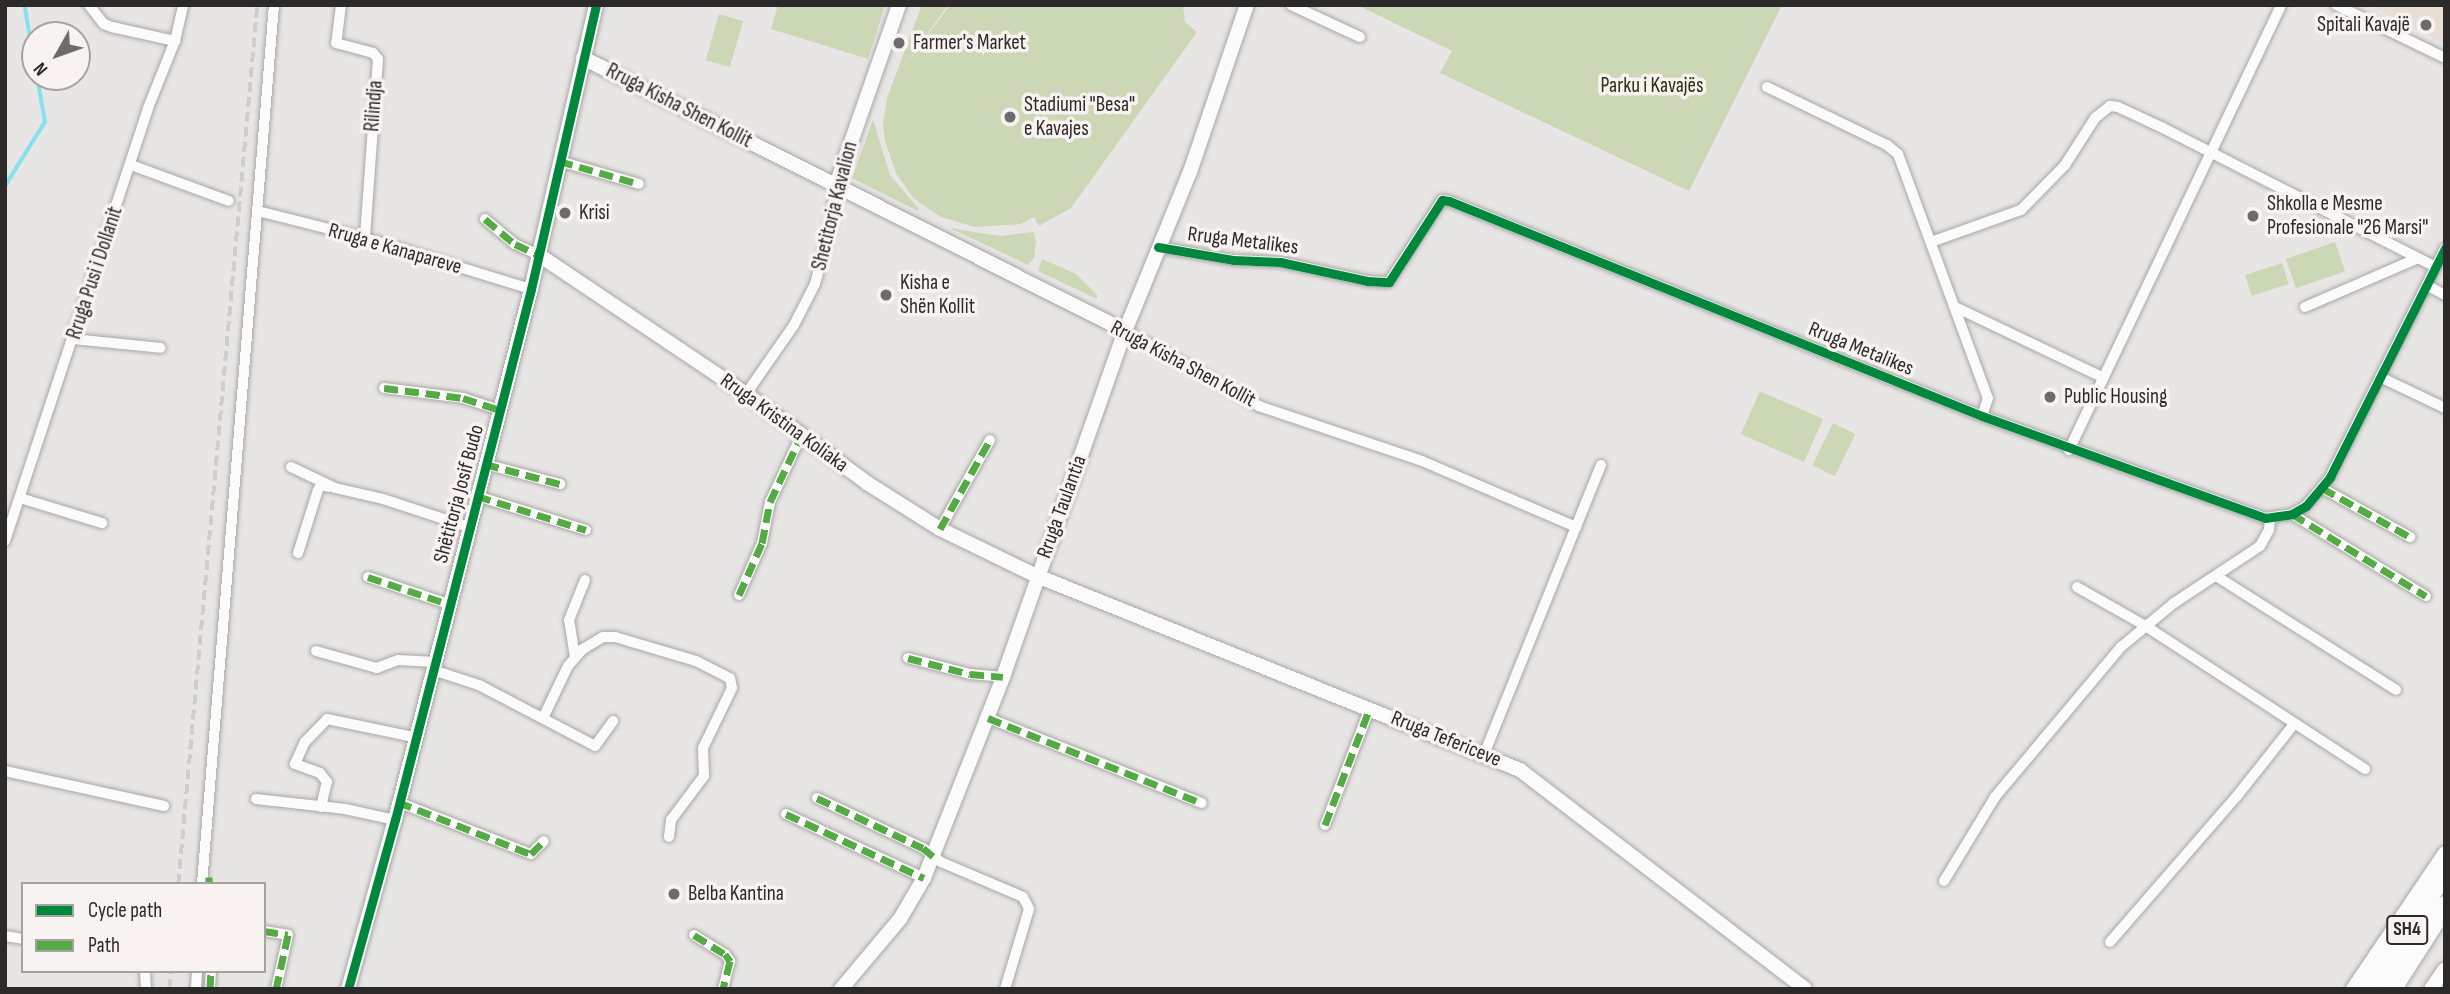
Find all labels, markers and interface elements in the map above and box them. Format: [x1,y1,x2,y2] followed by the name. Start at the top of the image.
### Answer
[2317,12,2410,38] place label: Spitali Kavajë
[2416,15,2436,35] marker: Spitali Kavajë
[21,21,91,91] north arrow
[913,30,1026,56] place label: Farmer's Market
[891,35,907,51] marker: Farmer's Market
[29,57,53,80] text: N
[602,58,756,154] street label: Rruga Kisha Shen Kollit
[1600,73,1704,99] park label: Parku i Kavajës
[360,79,388,133] street label: Rilindja
[1024,92,1135,142] place label: Stadiumi "Besa" e Kavajes
[1002,109,1018,125] marker: Stadiumi "Besa" e Kavajes
[807,139,863,273] street label: Shetitorja Kavalion
[2267,191,2428,241] place label: Shkolla e Mesme Profesionale "26 Marsi"
[579,200,610,226] place label: Krisi
[62,204,128,342] street label: Rruga Pusi i Dollanit
[557,205,573,221] marker: Krisi
[2245,208,2261,224] marker: Shkolla e Mesme Profesionale "26 Marsi"
[325,218,465,280] street label: Rruga e Kanapareve
[1186,222,1300,260] street label: Rruga Metalikes
[900,270,975,320] place label: Kisha e Shën Kollit
[878,287,894,303] marker: Kisha e Shën Kollit
[1106,315,1260,413] street label: Rruga Kisha Shen Kollit
[1805,316,1917,382] street label: Rruga Metalikes
[715,368,853,478] street label: Rruga Kristina Koliaka
[2064,384,2167,410] place label: Public Housing
[2042,389,2058,405] marker: Public Housing
[428,422,490,566] street label: Shëtitorja Josif Budo
[1032,452,1092,562] street label: Rruga Taulantia
[1387,705,1505,773] street label: Rruga Tefericeve
[688,881,784,907] place label: Belba Kantina
[21,882,266,973] legend
[666,886,682,902] marker: Belba Kantina
[88,898,162,923] text: Cycle path
[2386,914,2428,946] road number: SH4
[88,933,120,958] text: Path

